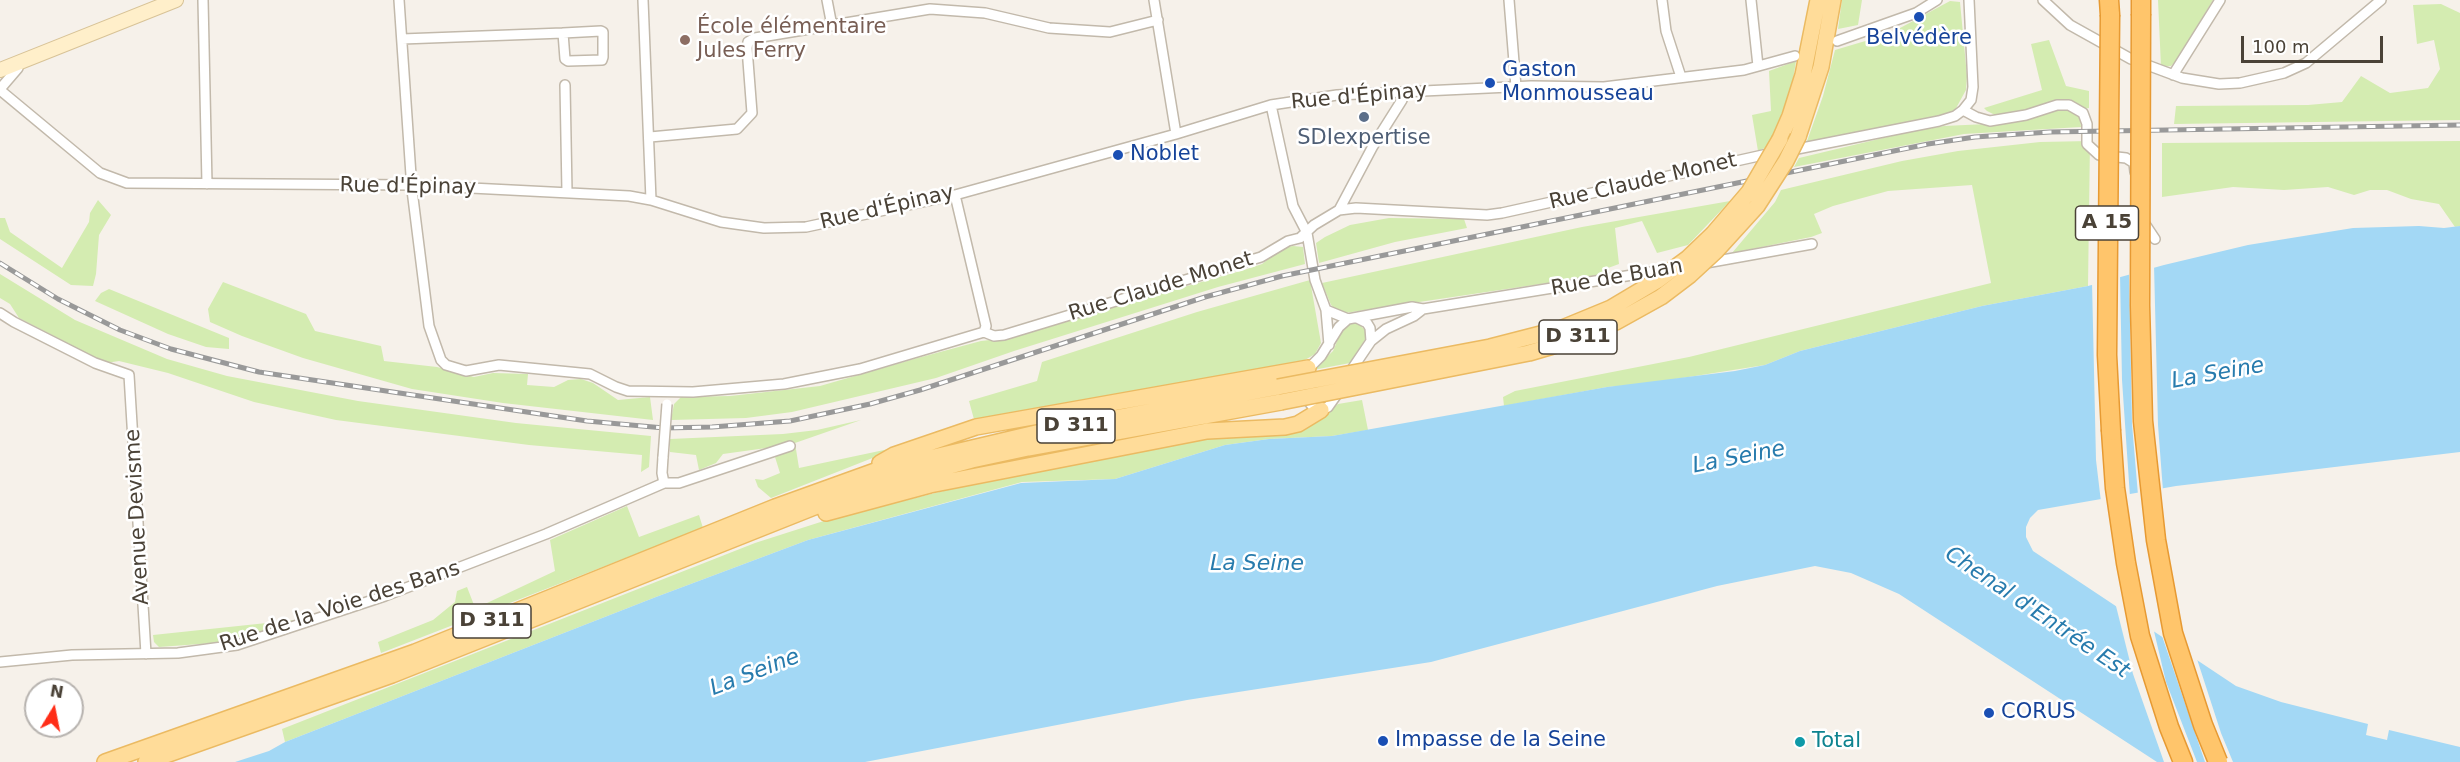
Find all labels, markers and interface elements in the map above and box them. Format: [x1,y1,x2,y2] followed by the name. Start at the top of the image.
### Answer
[1912,10,1926,24] marker: Belvédère
[697,15,886,65] place label: École élémentaire Jules Ferry
[2244,24,2386,62] scale bar
[1866,26,1972,52] place label: Belvédère
[678,33,692,47] marker: École élémentaire Jules Ferry
[2252,36,2310,57] text: 100 m
[1502,58,1654,108] place label: Gaston Monmousseau
[1483,76,1497,90] marker: Gaston Monmousseau
[1290,78,1428,116] street label: Rue d'Épinay
[1357,110,1371,124] marker: SDIexpertise
[1297,126,1431,152] place label: SDIexpertise
[1130,142,1199,168] place label: Noblet
[1111,148,1125,162] marker: Noblet
[1547,148,1739,216] street label: Rue Claude Monet
[339,173,477,201] street label: Rue d'Épinay
[818,180,956,236] street label: Rue d'Épinay
[2076,206,2138,240] road number: A 15
[1066,247,1256,327] street label: Rue Claude Monet
[1549,254,1685,302] street label: Rue de Buan
[1539,320,1617,354] road number: D 311
[2170,353,2266,395] water label: La Seine
[1037,409,1115,443] road number: D 311
[121,428,155,606] street label: Avenue Devisme
[1690,436,1788,480] water label: La Seine
[1940,541,2134,685] water label: Chenal d'Entrée Est
[1210,551,1304,577] water label: La Seine
[217,556,463,658] street label: Rue de la Voie des Bans
[453,604,531,638] road number: D 311
[706,644,804,702] water label: La Seine
[24,678,84,738] north arrow
[49,681,65,702] text: N
[2001,700,2075,726] place label: CORUS
[1982,706,1996,720] marker: CORUS
[1395,728,1606,754] place label: Impasse de la Seine
[1812,729,1861,755] place label: Total
[1376,734,1390,748] marker: Impasse de la Seine
[1793,735,1807,749] marker: Total

